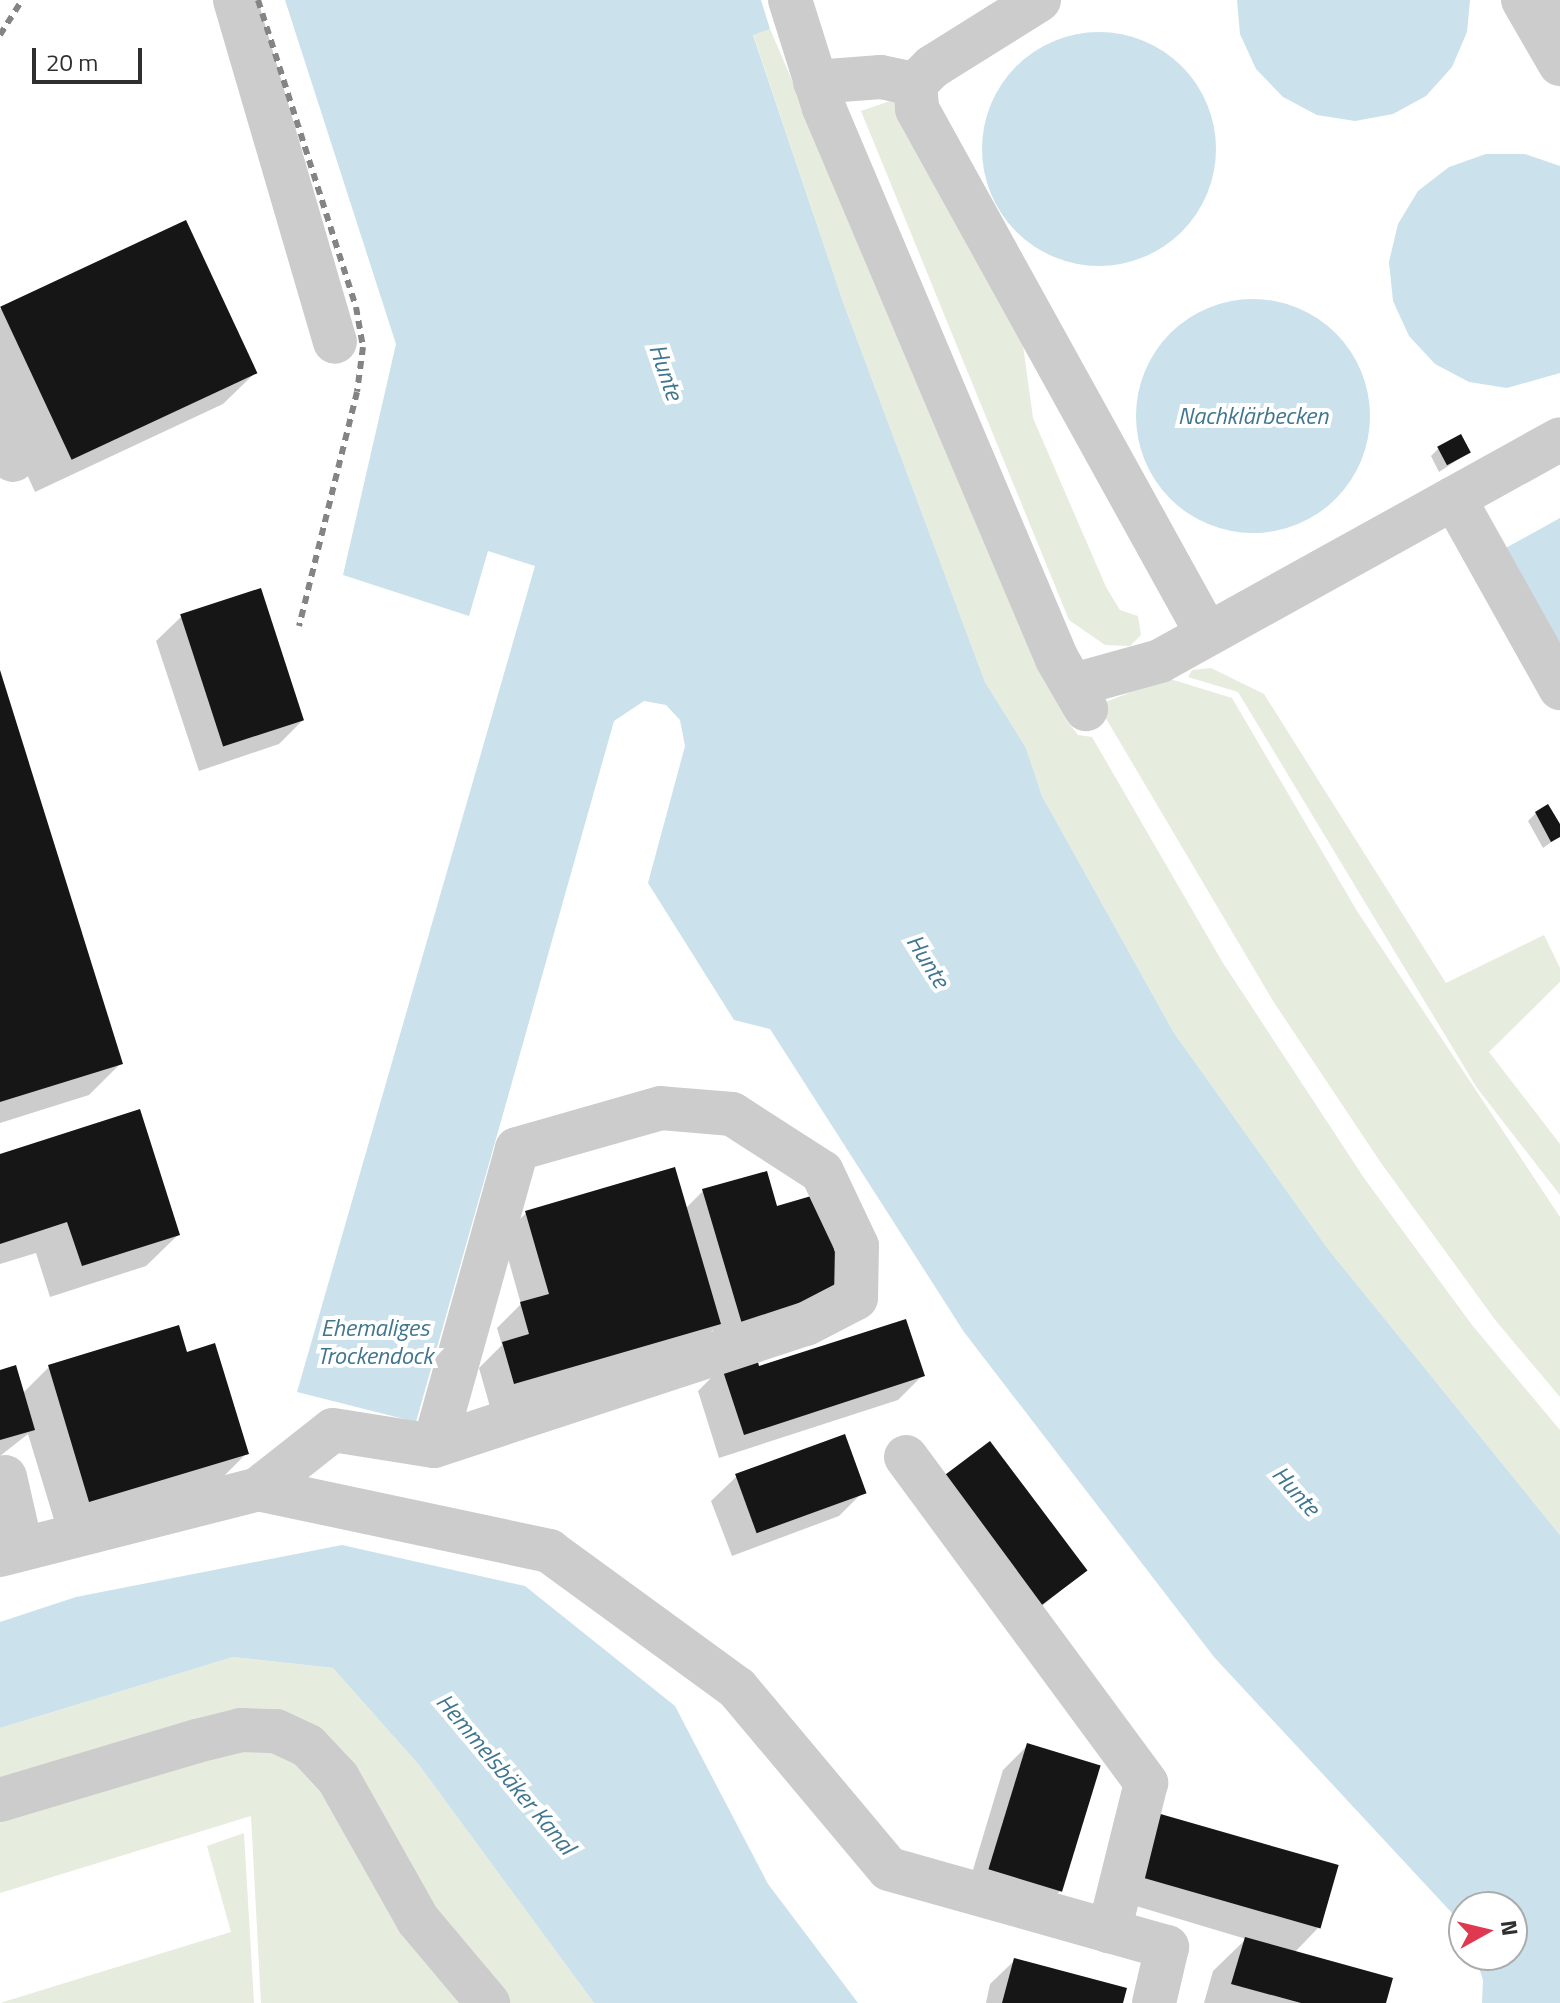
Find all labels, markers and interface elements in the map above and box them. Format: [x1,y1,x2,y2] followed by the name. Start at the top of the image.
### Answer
[36,32,146,82] scale bar
[46,44,98,80] text: 20 m
[643,340,689,404] water label: Hunte
[1178,402,1328,430] water label: Nachklärbecken
[901,929,955,993] water label: Hunte
[317,1314,433,1370] water label: Ehemaliges Trockendock
[1266,1460,1326,1522] water label: Hunte
[430,1688,582,1860] water label: Hemmelsbäker Kanal
[1448,1891,1528,1971] north arrow
[1492,1918,1528,1938] text: N

